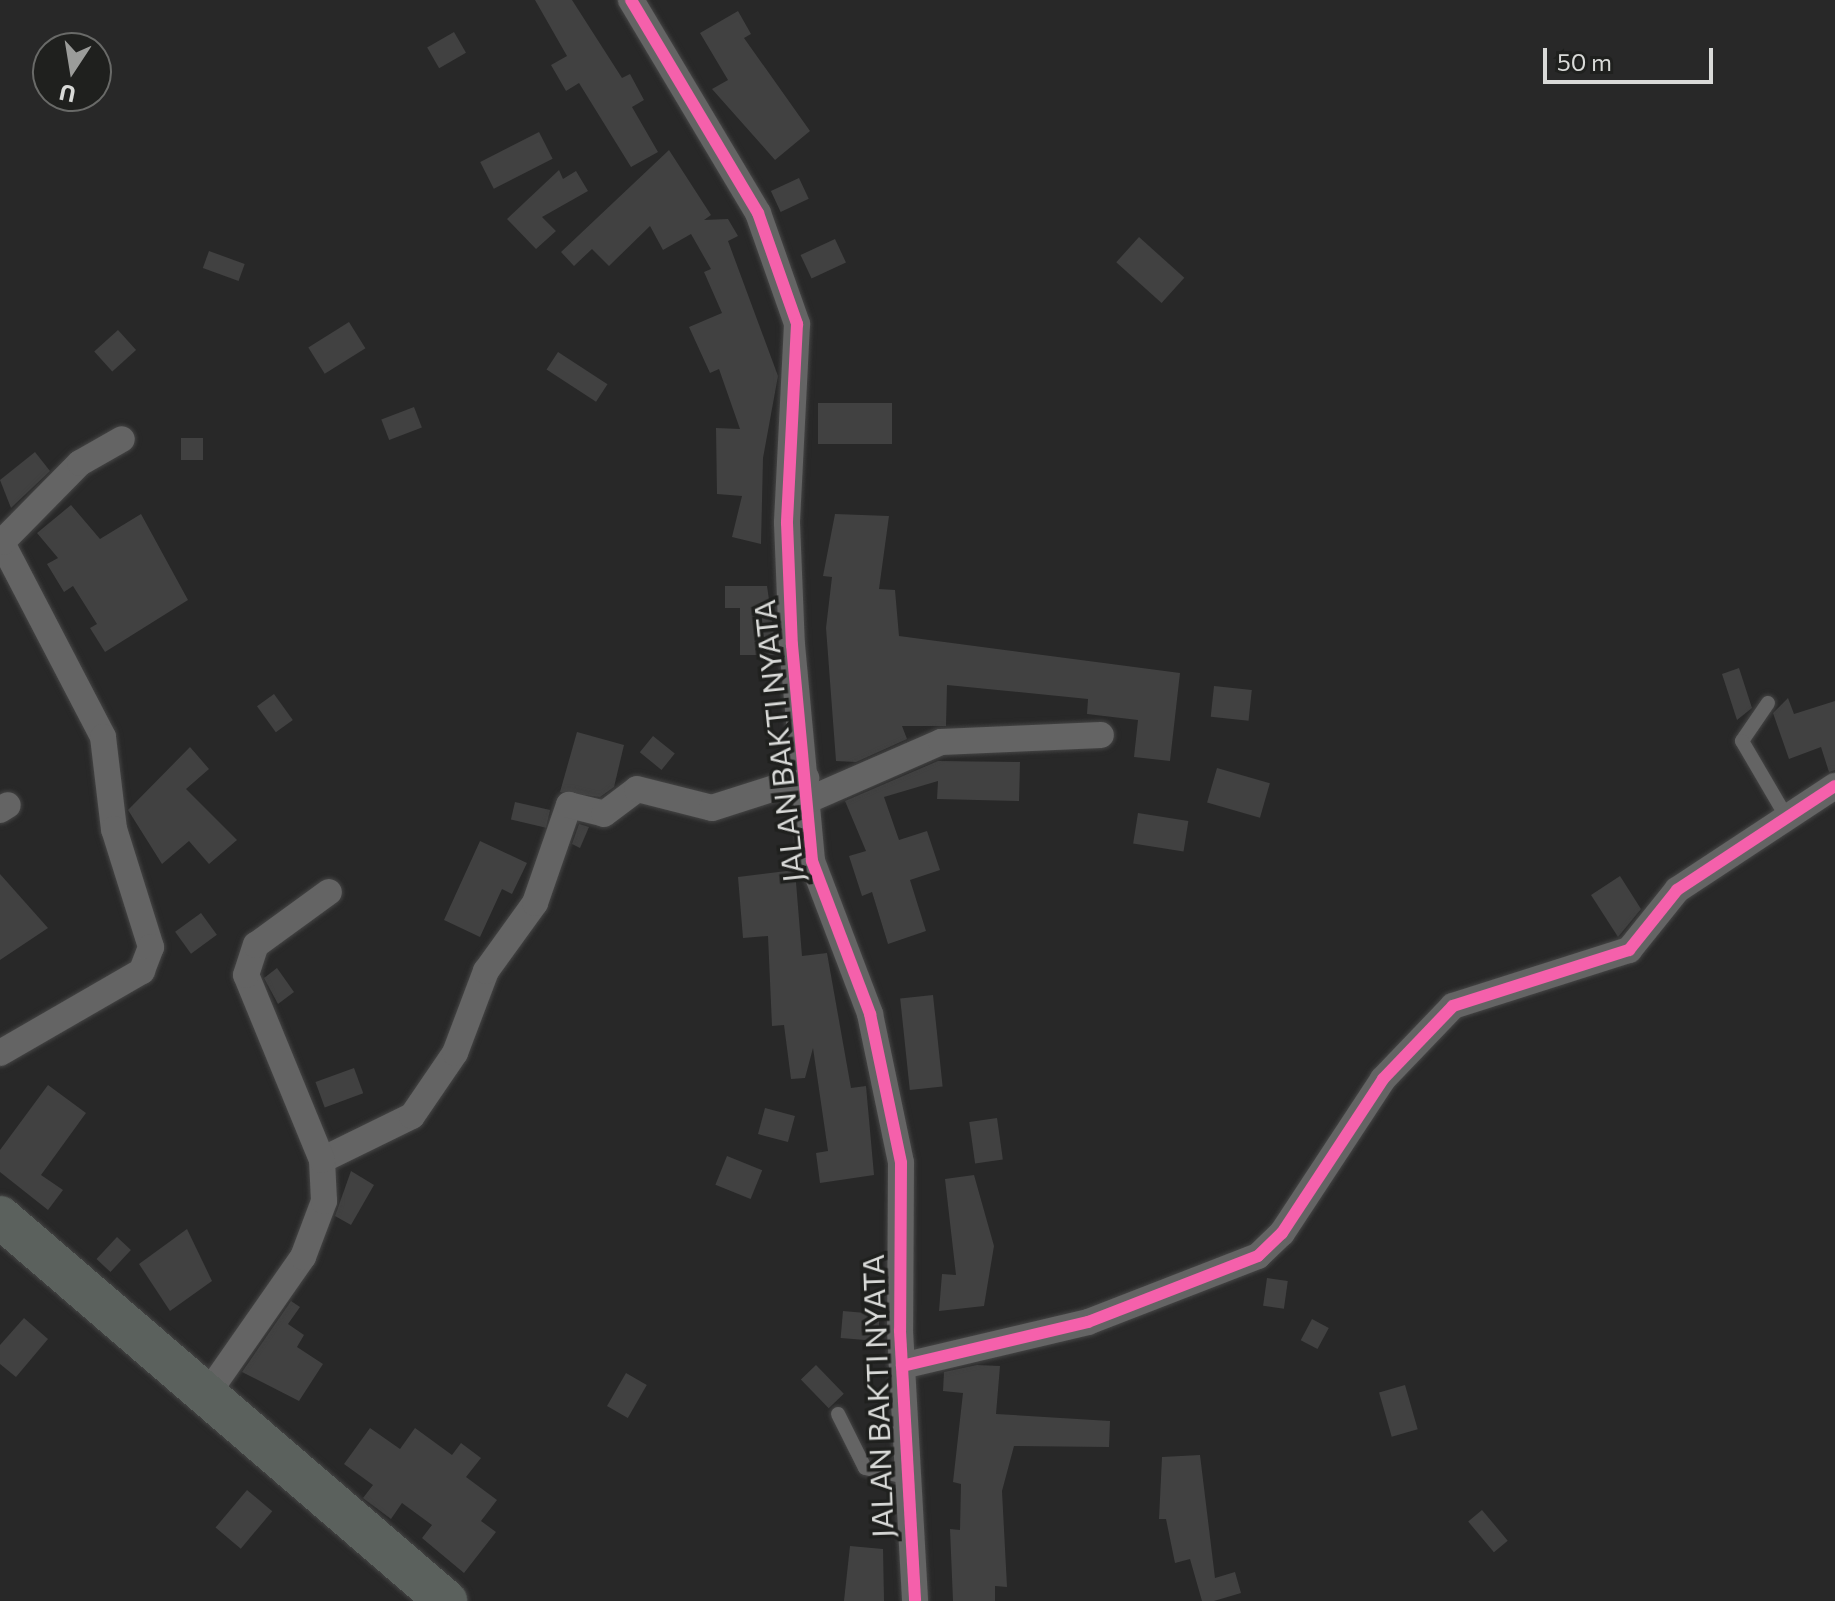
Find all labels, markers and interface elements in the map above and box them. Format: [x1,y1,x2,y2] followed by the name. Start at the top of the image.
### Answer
[32,32,112,112] north arrow
[1547,32,1717,82] scale bar
[1557,47,1612,76] text: 50 m
[57,79,78,109] text: U
[745,598,811,884] street label: JALAN BAKTI NYATA
[854,1253,900,1539] street label: JALAN BAKTI NYATA

